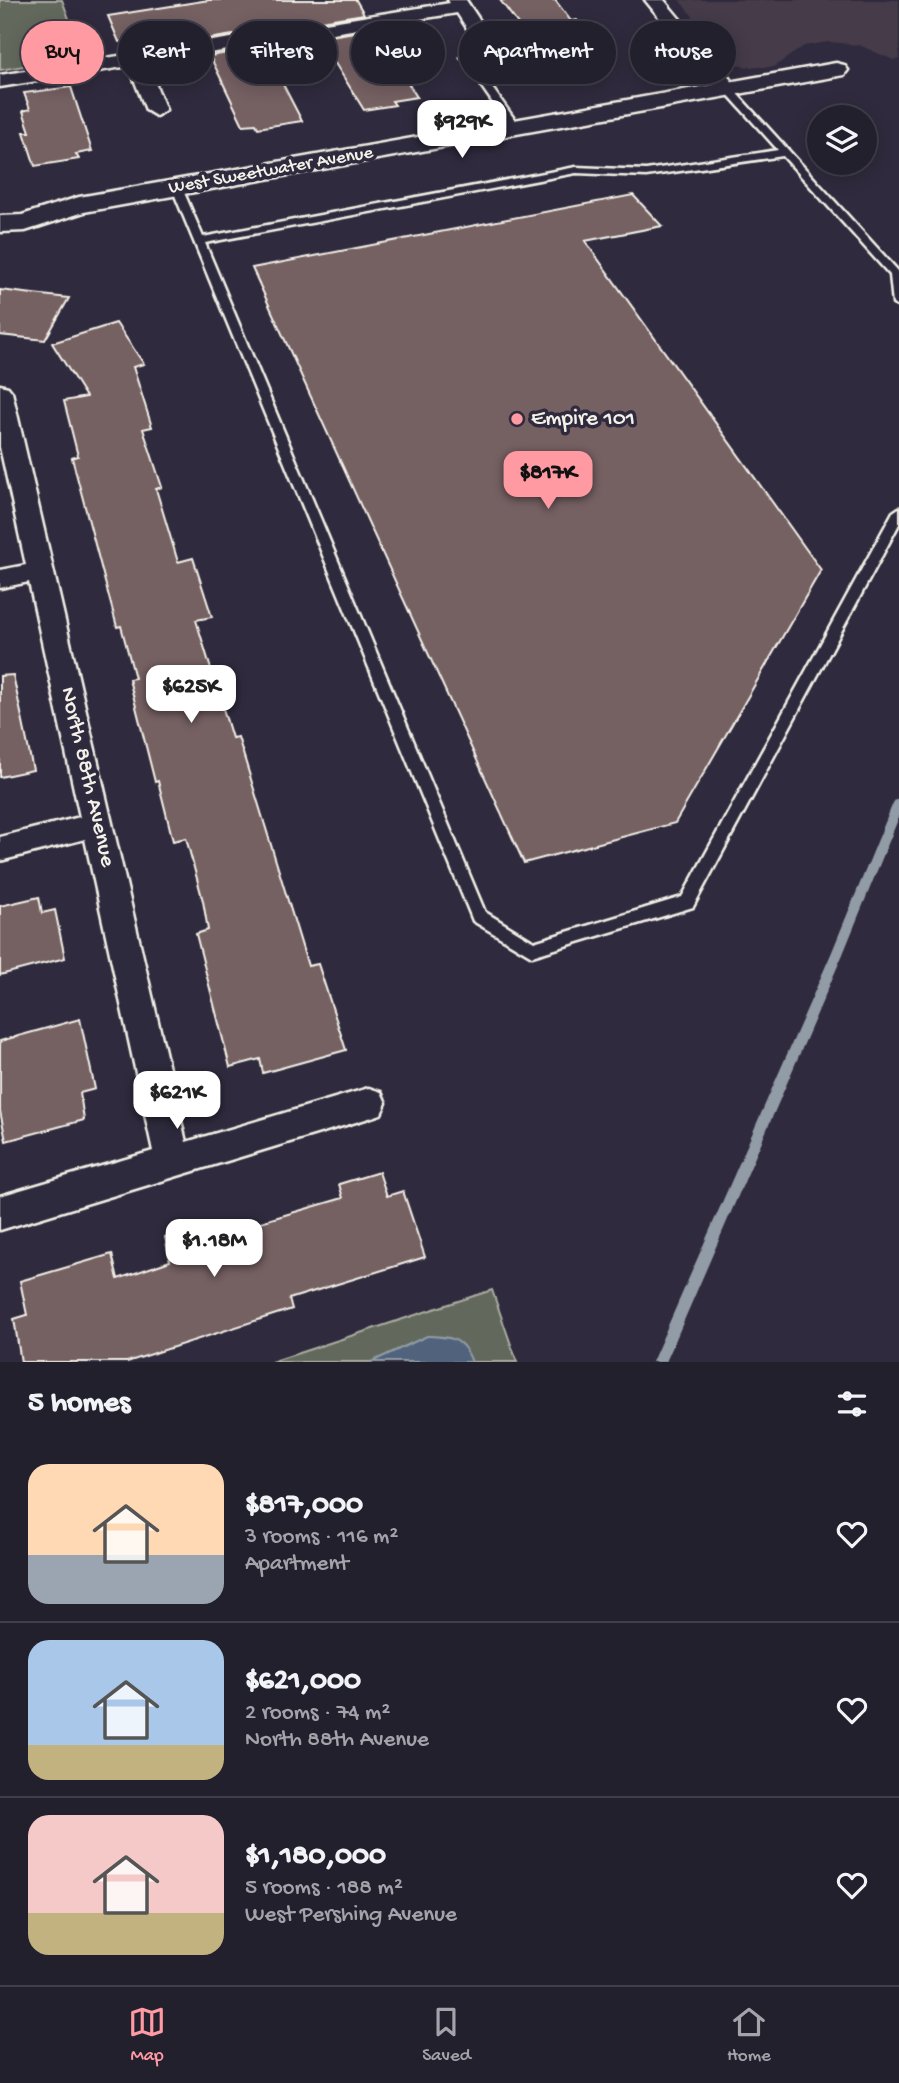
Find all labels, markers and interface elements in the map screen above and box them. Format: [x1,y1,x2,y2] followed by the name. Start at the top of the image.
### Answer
[21,21,104,84] chip: Buy
[118,21,213,84] chip: Rent
[227,21,337,84] chip: Filters
[351,21,445,84] chip: New
[459,21,616,84] chip: Apartment
[630,21,736,84] chip: House
[413,100,511,160] pin: $929K
[807,105,877,175] map controls
[807,105,877,175] button: layers
[433,109,491,136] text: $929K
[167,142,375,200] street label: West Sweetwater Avenue
[531,406,635,433] place label: Empire 101
[509,411,525,427] marker: Empire 101
[499,452,597,511] pin: $817K
[520,460,576,487] text: $817K
[142,666,240,725] pin: $625K
[162,674,220,701] text: $625K
[53,684,121,871] street label: North 88th Avenue
[128,1072,226,1131] pin: $621K
[149,1080,205,1107] text: $621K
[157,1220,271,1279] pin: $1.18M
[182,1228,246,1255] text: $1.18M
[833,1385,871,1423] icon: filters
[28,1387,130,1422] text: 5 homes
[245,1489,363,1524] text: $817,000
[84,1492,168,1576] icon: home
[833,1515,871,1553] icon: heart
[245,1524,398,1551] text: 3 rooms · 116 m²
[245,1551,349,1578] text: Apartment
[245,1665,361,1700] text: $621,000
[84,1668,168,1752] icon: home
[833,1691,871,1729] icon: heart
[245,1700,390,1727] text: 2 rooms · 74 m²
[245,1727,429,1754] text: North 88th Avenue
[245,1840,386,1875] text: $1,180,000
[84,1843,168,1927] icon: home
[833,1866,871,1904] icon: heart
[245,1875,403,1902] text: 5 rooms · 188 m²
[245,1902,457,1929] text: West Pershing Avenue
[128,2003,166,2068] tab: Map
[422,2003,471,2068] tab: Saved
[727,2003,771,2068] tab: Home

